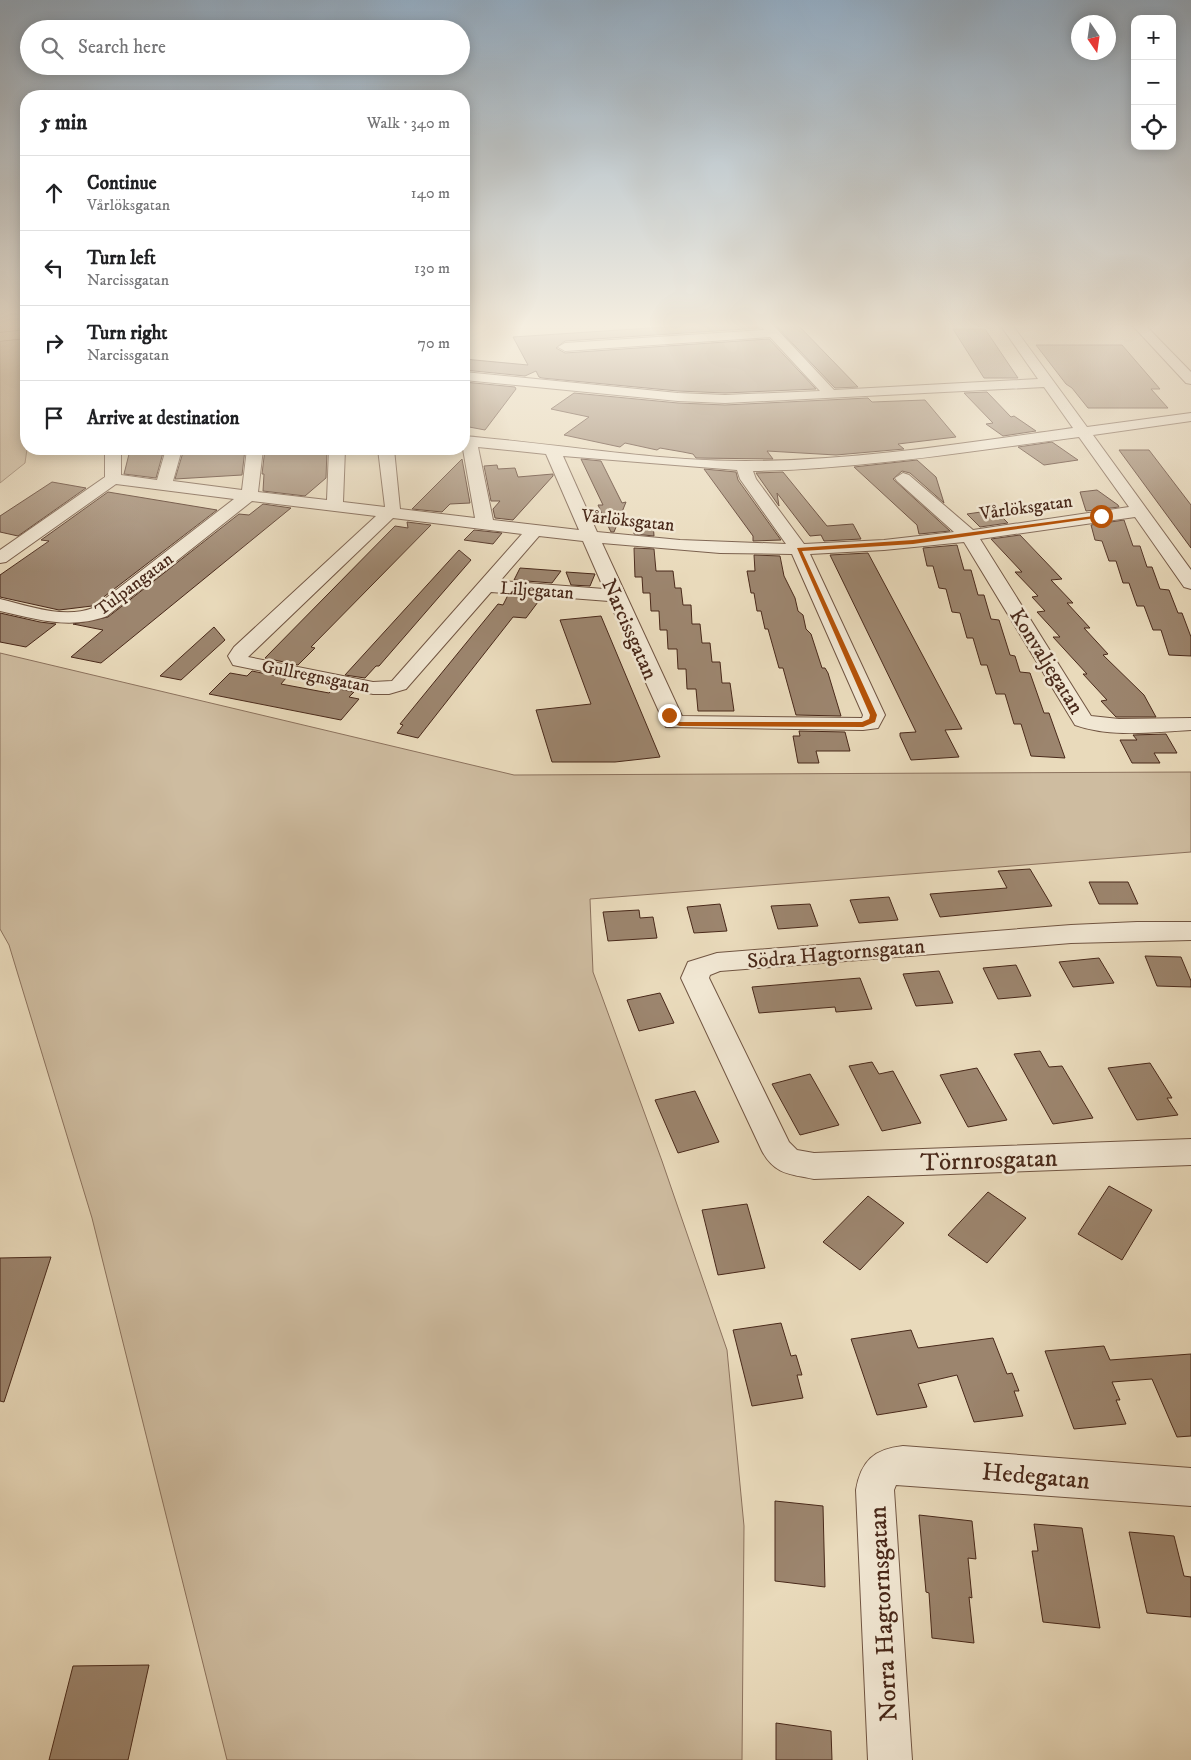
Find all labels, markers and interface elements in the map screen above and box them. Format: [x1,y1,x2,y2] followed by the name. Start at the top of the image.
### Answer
[1071,15,1116,60] north arrow
[1131,15,1176,150] map controls
[1131,15,1176,60] button: +
[20,20,470,75] search box
[38,34,66,62] icon: search
[78,36,166,59] text: Search here
[1131,60,1176,105] button: −
[1131,105,1176,150] button: locate
[40,110,87,136] text: 5 min
[367,113,450,133] text: Walk · 340 m
[87,172,157,195] text: Continue
[40,179,68,207] icon: ahead
[411,183,450,203] text: 140 m
[87,195,170,215] text: Vårlöksgatan
[87,247,156,270] text: Turn left
[40,254,68,282] icon: left
[414,258,450,278] text: 130 m
[87,270,169,290] text: Narcissgatan
[87,322,167,345] text: Turn right
[40,329,68,357] icon: right
[418,333,450,353] text: 70 m
[87,345,169,365] text: Narcissgatan
[40,404,68,432] icon: arrive
[87,407,239,430] text: Arrive at destination
[977,491,1075,526] street label: Vårlöksgatan
[579,505,676,537] street label: Vårlöksgatan
[1090,505,1113,528] route start
[91,548,178,621] street label: Tulpangatan
[595,575,663,684] street label: Narcissgatan
[499,577,575,605] street label: Liljegatan
[1003,604,1089,719] street label: Konvaljegatan
[260,656,372,698] street label: Gullregnsgatan
[658,704,681,727] route end
[746,933,926,975] street label: Södra Hagtornsgatan
[920,1143,1058,1178] street label: Törnrosgatan
[981,1456,1091,1497] street label: Hedegatan
[862,1505,905,1722] street label: Norra Hagtornsgatan

